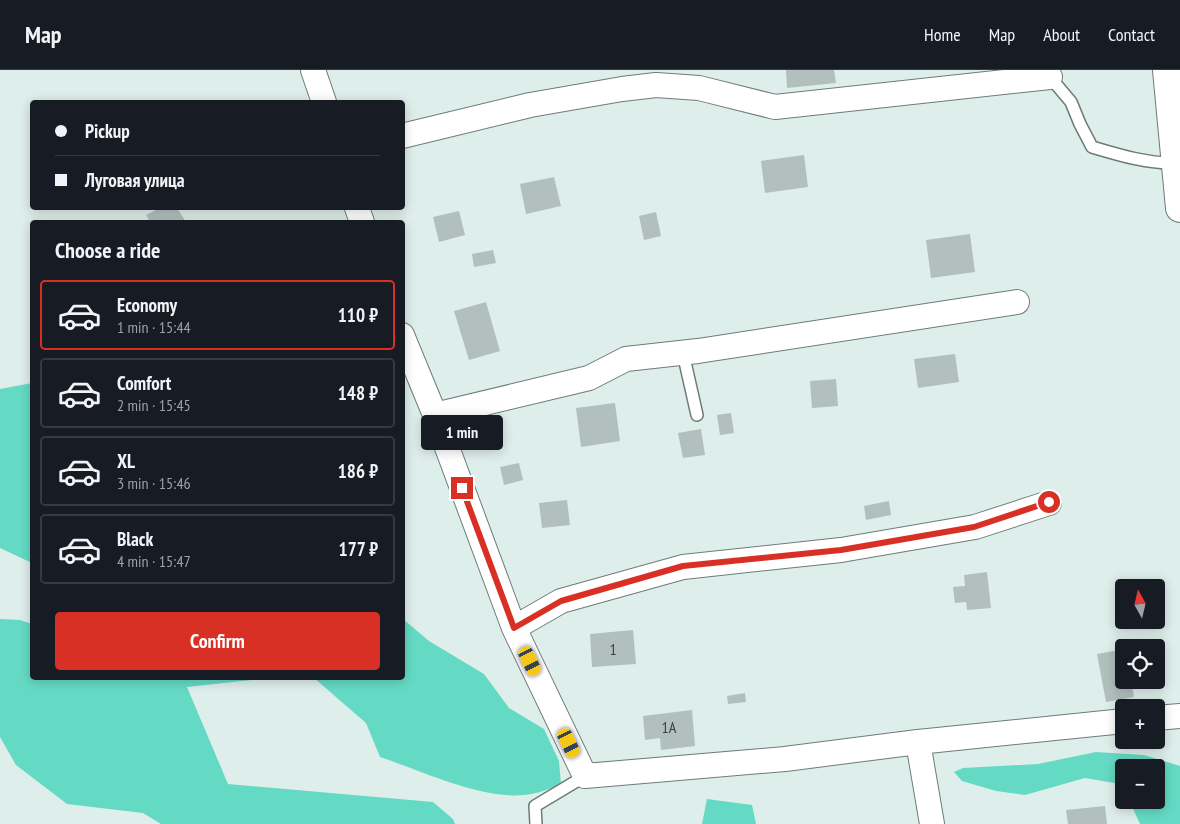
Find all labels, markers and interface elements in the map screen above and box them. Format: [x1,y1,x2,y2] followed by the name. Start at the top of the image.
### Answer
[25,19,62,50] text: Map
[924,23,961,46] text: Home
[989,23,1015,46] text: Map
[1043,23,1080,46] text: About
[1108,23,1155,46] text: Contact
[85,119,130,143] text: Pickup
[85,168,185,192] text: Луговая улица
[55,236,160,264] text: Choose a ride
[57,293,102,338] icon: car
[117,293,177,317] text: Economy
[338,303,378,327] text: 110 ₽
[117,317,191,337] text: 1 min · 15:44
[57,371,102,416] icon: car
[117,371,171,395] text: Comfort
[338,381,378,405] text: 148 ₽
[117,395,191,415] text: 2 min · 15:45
[421,416,503,450] callout: 1 min
[446,422,478,442] text: 1 min
[57,449,102,494] icon: car
[117,449,135,473] text: XL
[338,459,378,483] text: 186 ₽
[117,473,191,493] text: 3 min · 15:46
[451,477,473,499] route end
[1038,491,1060,513] route start
[57,527,102,572] icon: car
[117,527,153,551] text: Black
[339,537,378,561] text: 177 ₽
[117,551,191,571] text: 4 min · 15:47
[1115,579,1165,629] north arrow
[1115,579,1165,809] map controls
[55,612,380,670] button: Confirm
[609,639,617,659] house number: 1
[1115,639,1165,689] button: locate
[516,644,543,678] car
[1115,699,1165,749] button: +
[662,717,677,737] house number: 1А
[555,726,582,760] car
[1115,759,1165,809] button: −

